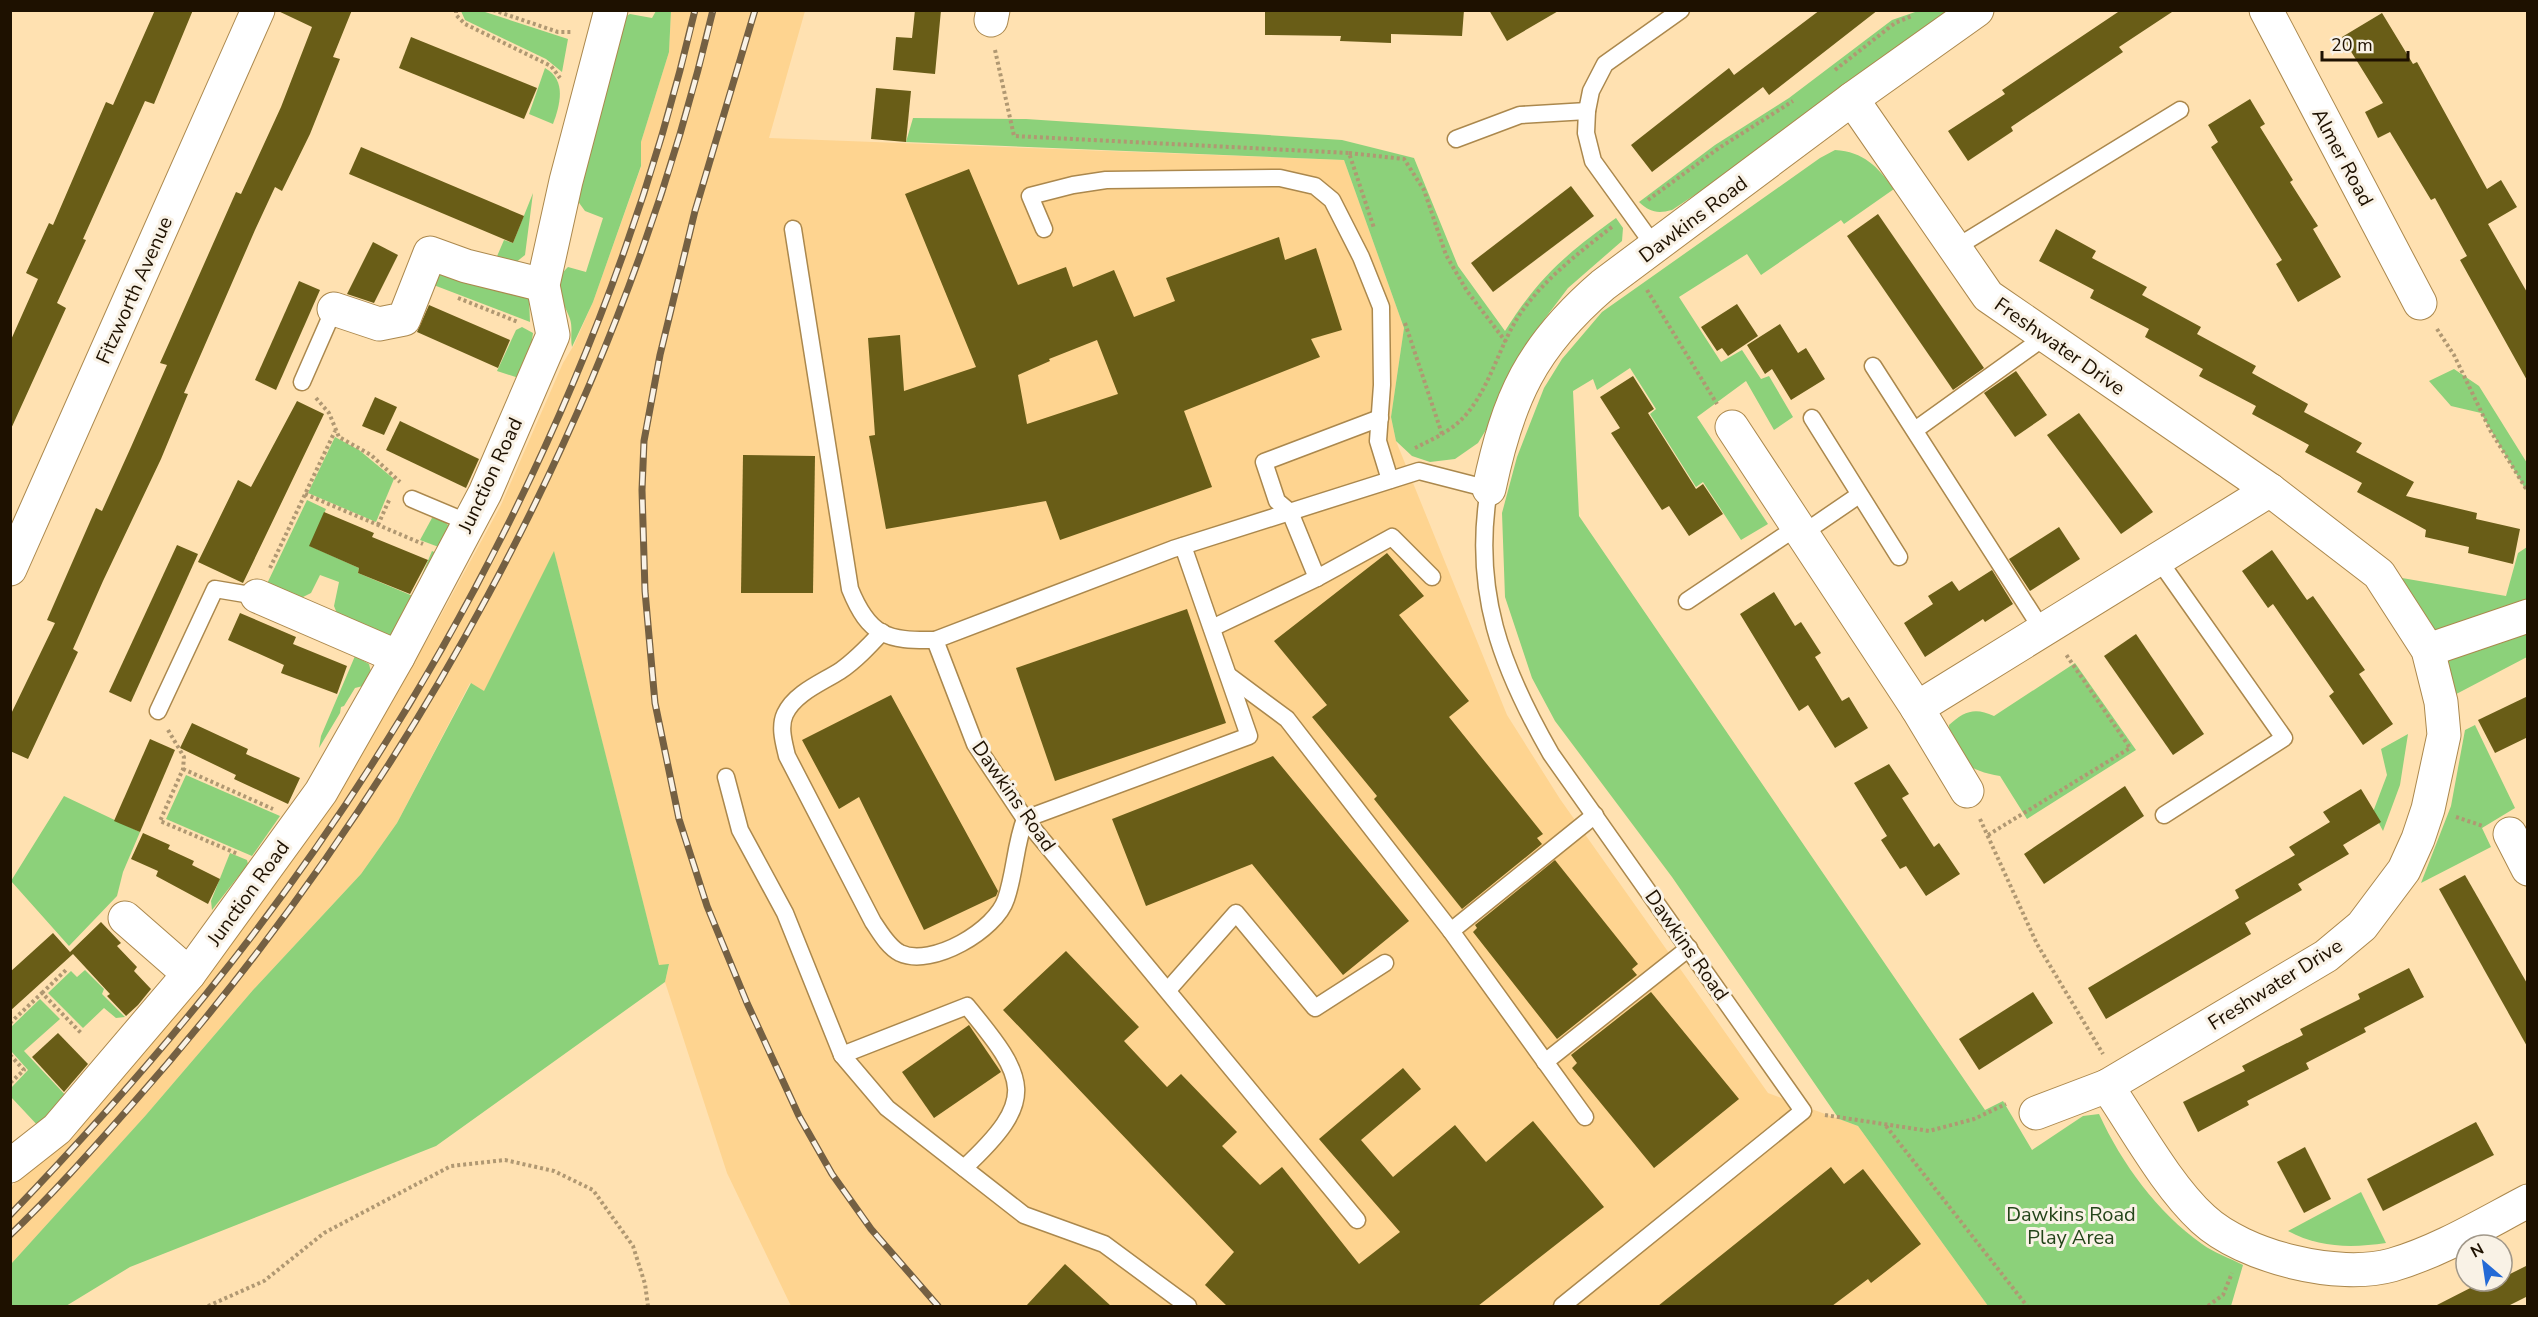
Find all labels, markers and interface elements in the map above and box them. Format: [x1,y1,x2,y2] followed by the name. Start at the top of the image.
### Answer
[2322,24,2408,62] scale bar
[2331,33,2373,57] text: 20 m
[2305,104,2380,211] street label: Almer Road
[1633,170,1753,269] street label: Dawkins Road
[90,212,179,368] street label: Fitzworth Avenue
[1989,291,2130,402] street label: Freshwater Drive
[452,413,529,538] street label: Junction Road
[965,736,1062,857] street label: Dawkins Road
[200,835,296,952] street label: Junction Road
[1638,885,1735,1006] street label: Dawkins Road
[2203,932,2348,1037] street label: Freshwater Drive
[2006,1201,2136,1251] park label: Dawkins Road Play Area
[2454,1233,2514,1293] north arrow
[2467,1238,2488,1263] text: N

